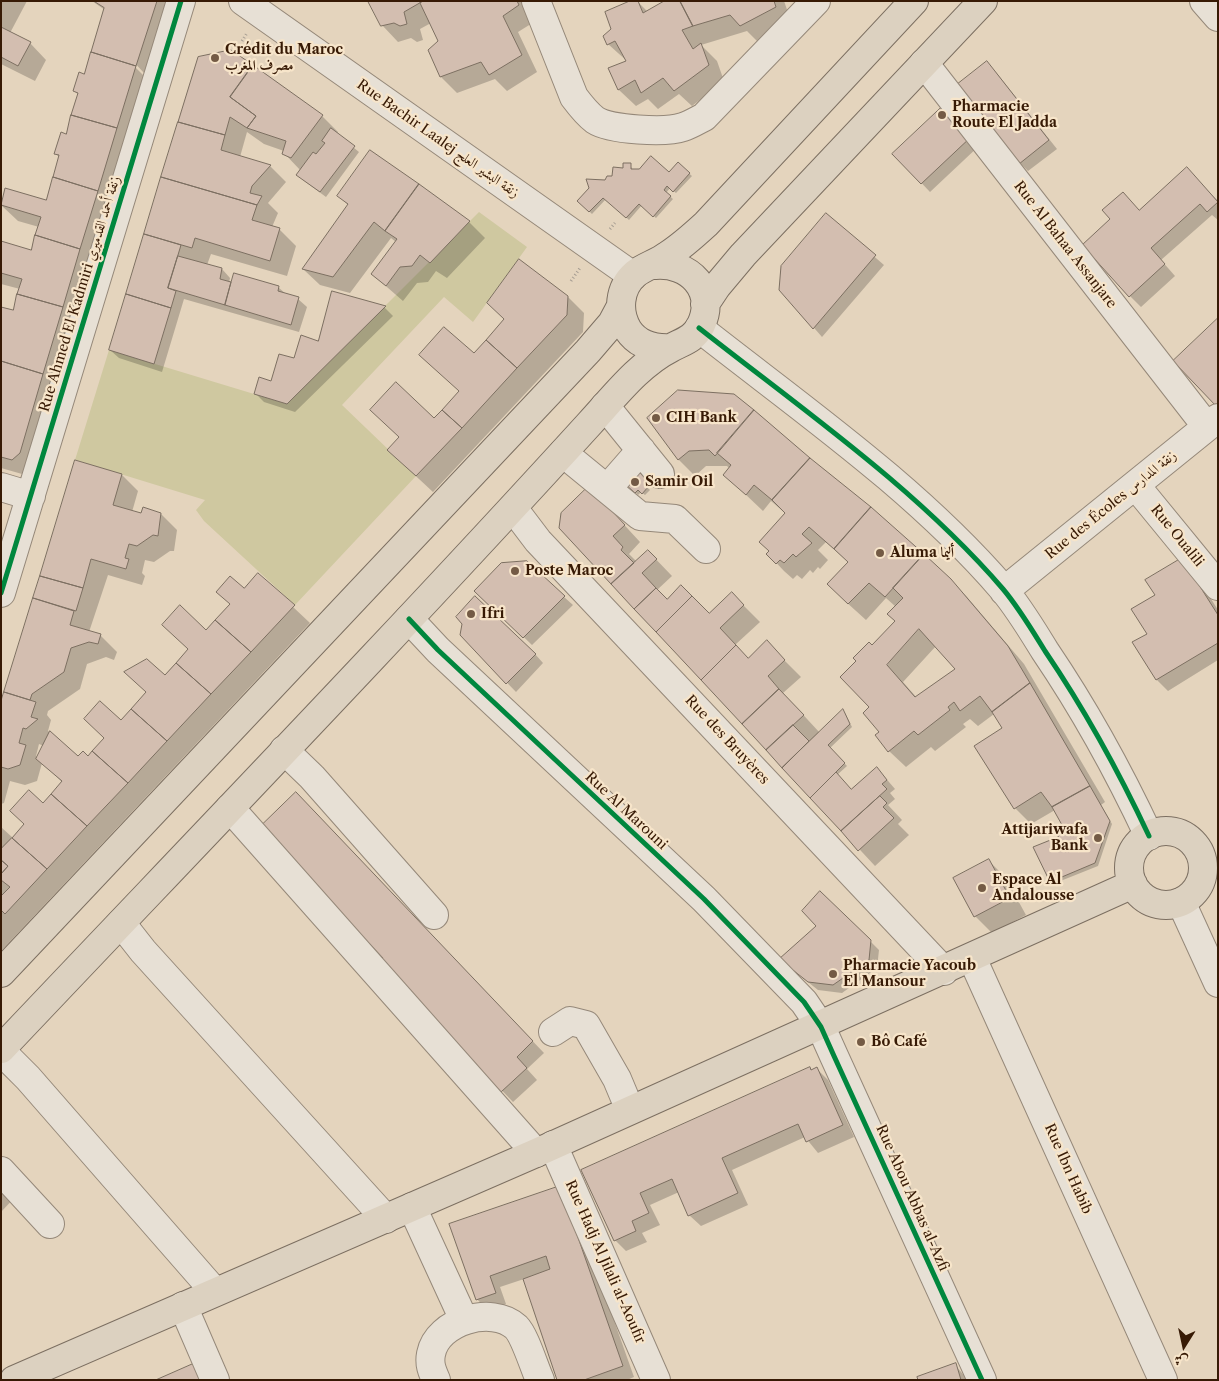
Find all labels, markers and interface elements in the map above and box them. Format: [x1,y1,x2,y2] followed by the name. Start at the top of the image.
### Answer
[225,42,343,74] place label: Crédit du Maroc مصرف المغرب
[209,52,221,64] marker: Crédit du Maroc مصرف المغرب
[354,76,522,202] street label: Rue Bachir Laalej زنقة البشير العلج
[952,99,1057,132] place label: Pharmacie Route El Jadda
[936,109,948,121] marker: Pharmacie Route El Jadda
[36,174,124,414] street label: Rue Ahmed El Kadmiri زنقة أحمد القدميري
[1010,178,1120,312] street label: Rue Al Bahaa Assanjare
[666,410,737,426] place label: CIH Bank
[650,412,662,424] marker: CIH Bank
[1042,447,1180,563] street label: Rue des Écoles زنقة المدارس
[645,474,713,490] place label: Samir Oil
[629,476,641,488] marker: Samir Oil
[1147,502,1207,570] street label: Rue Oualili
[890,545,954,561] place label: Aluma أليما
[874,547,886,559] marker: Aluma أليما
[525,563,613,579] place label: Poste Maroc
[509,565,521,577] marker: Poste Maroc
[481,606,505,622] place label: Ifri
[465,608,477,620] marker: Ifri
[681,692,773,788] street label: Rue des Bruyères
[581,769,671,853] street label: Rue Al Marouni
[1002,822,1088,854] place label: Attijariwafa Bank
[1092,832,1104,844] marker: Attijariwafa Bank
[992,872,1074,904] place label: Espace Al Andalousse
[976,882,988,894] marker: Espace Al Andalousse
[843,958,976,990] place label: Pharmacie Yacoub El Mansour
[827,968,839,980] marker: Pharmacie Yacoub El Mansour
[871,1034,927,1050] place label: Bô Café
[855,1036,867,1048] marker: Bô Café
[1041,1121,1095,1217] street label: Rue Ibn Habib
[872,1122,952,1274] street label: Rue Abou Abbas al-Azfi
[561,1178,649,1346] street label: Rue Hadj Al Jilali al-Aoufir
[1159,1321,1209,1371] north arrow
[1173,1351,1190,1371] text: ش

